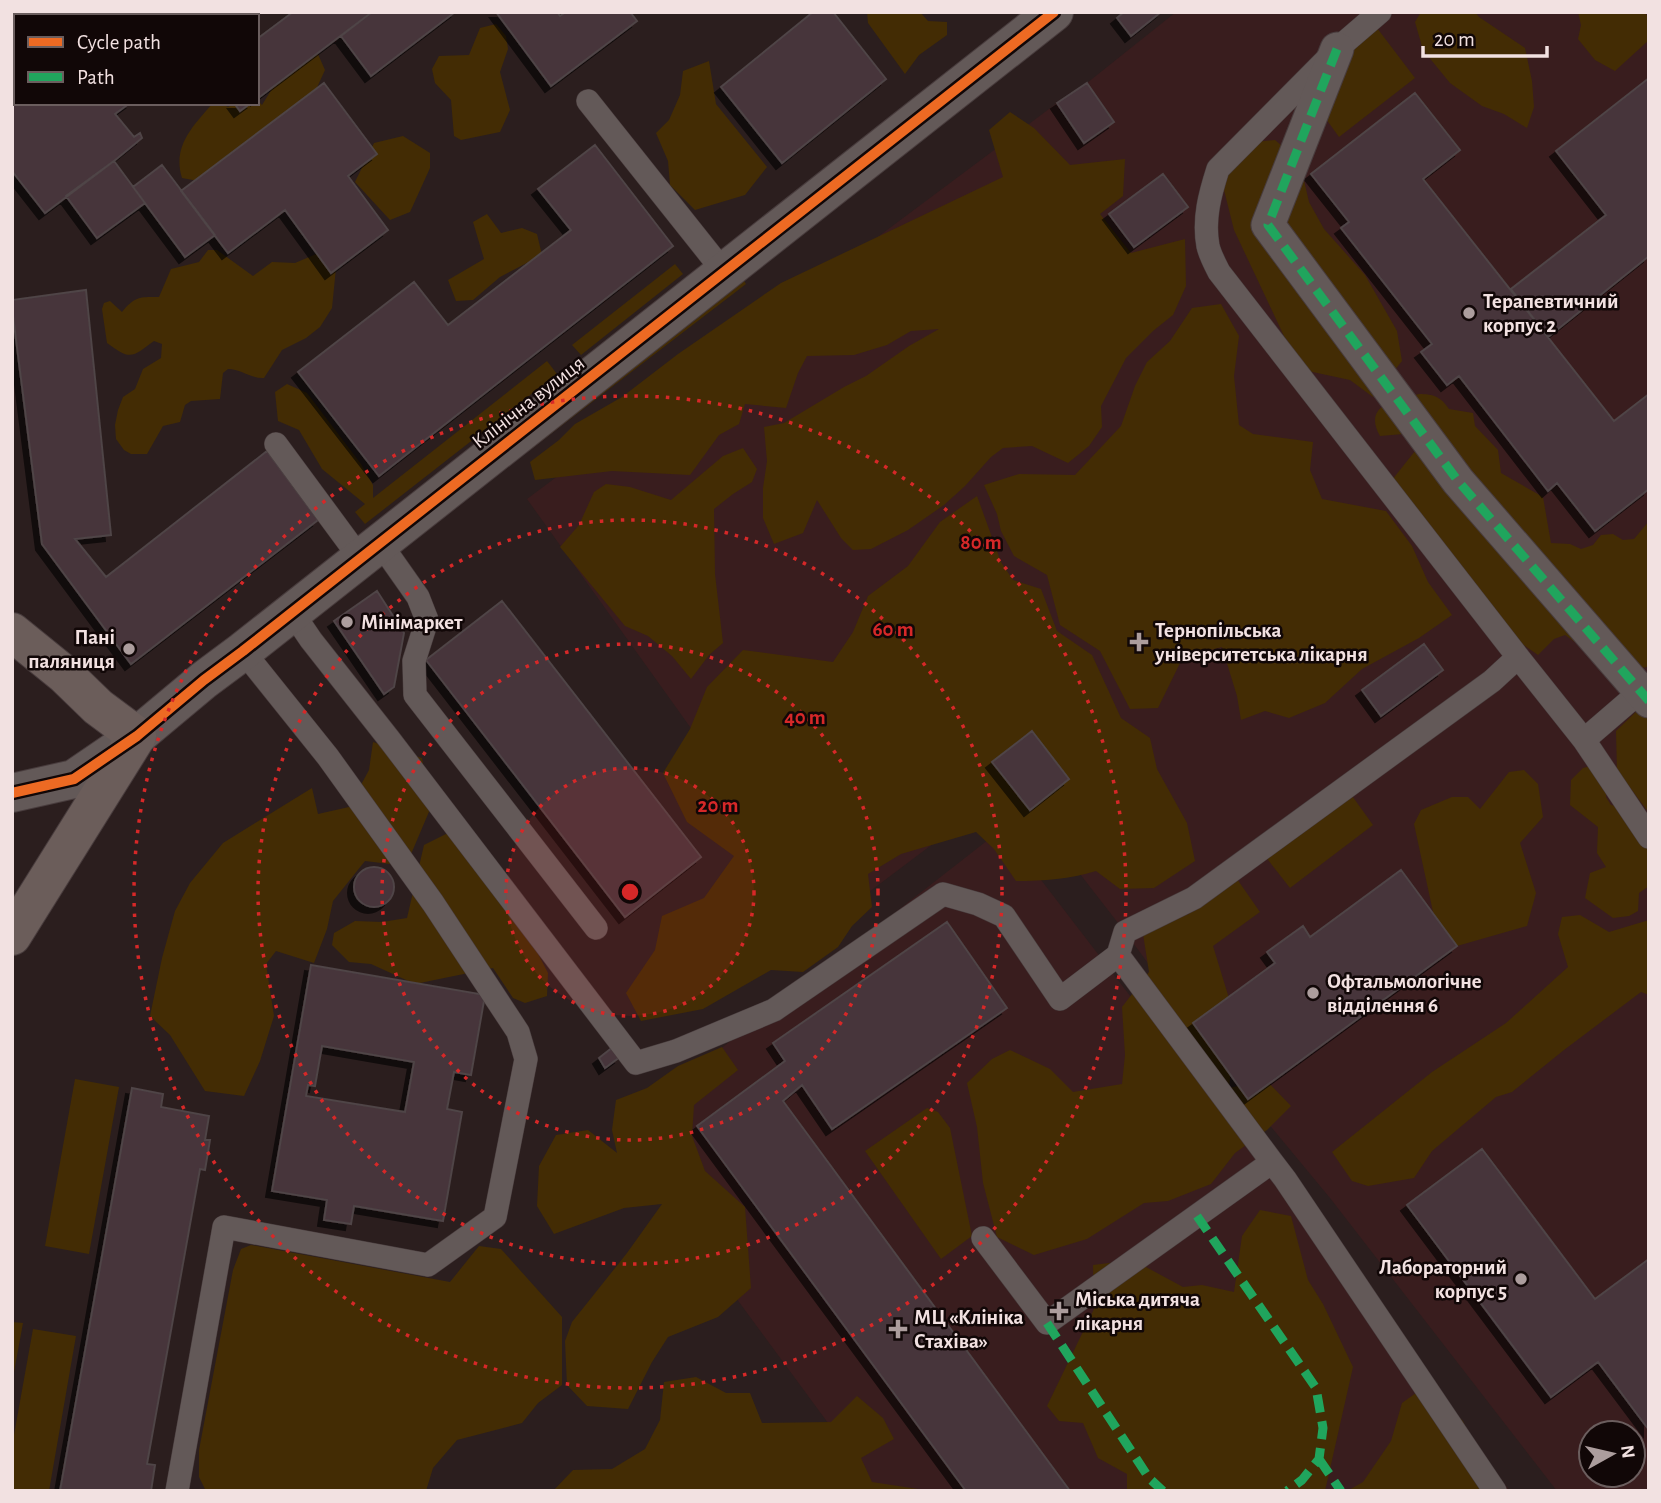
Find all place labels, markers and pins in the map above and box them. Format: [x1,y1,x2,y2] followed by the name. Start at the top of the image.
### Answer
[1483,291,1618,336] place label: Терапевтичний корпус 2
[1461,305,1477,321] marker: Терапевтичний корпус 2
[361,612,463,633] place label: Мінімаркет
[339,614,355,630] marker: Мінімаркет
[1154,620,1368,665] place label: Тернопільська університетська лікарня
[28,627,115,672] place label: Пані паляниця
[1129,632,1149,652] marker: Тернопільська університетська лікарня
[121,641,137,657] marker: Пані паляниця
[618,880,642,904] centre of rings
[1327,971,1482,1016] place label: Офтальмологічне відділення 6
[1305,985,1321,1001] marker: Офтальмологічне відділення 6
[1379,1257,1507,1302] place label: Лабораторний корпус 5
[1513,1271,1529,1287] marker: Лабораторний корпус 5
[1075,1289,1200,1334] place label: Міська дитяча лікарня
[1049,1301,1069,1321] marker: Міська дитяча лікарня
[914,1307,1023,1352] place label: МЦ «Клініка Стахіва»
[888,1319,908,1339] marker: МЦ «Клініка Стахіва»

